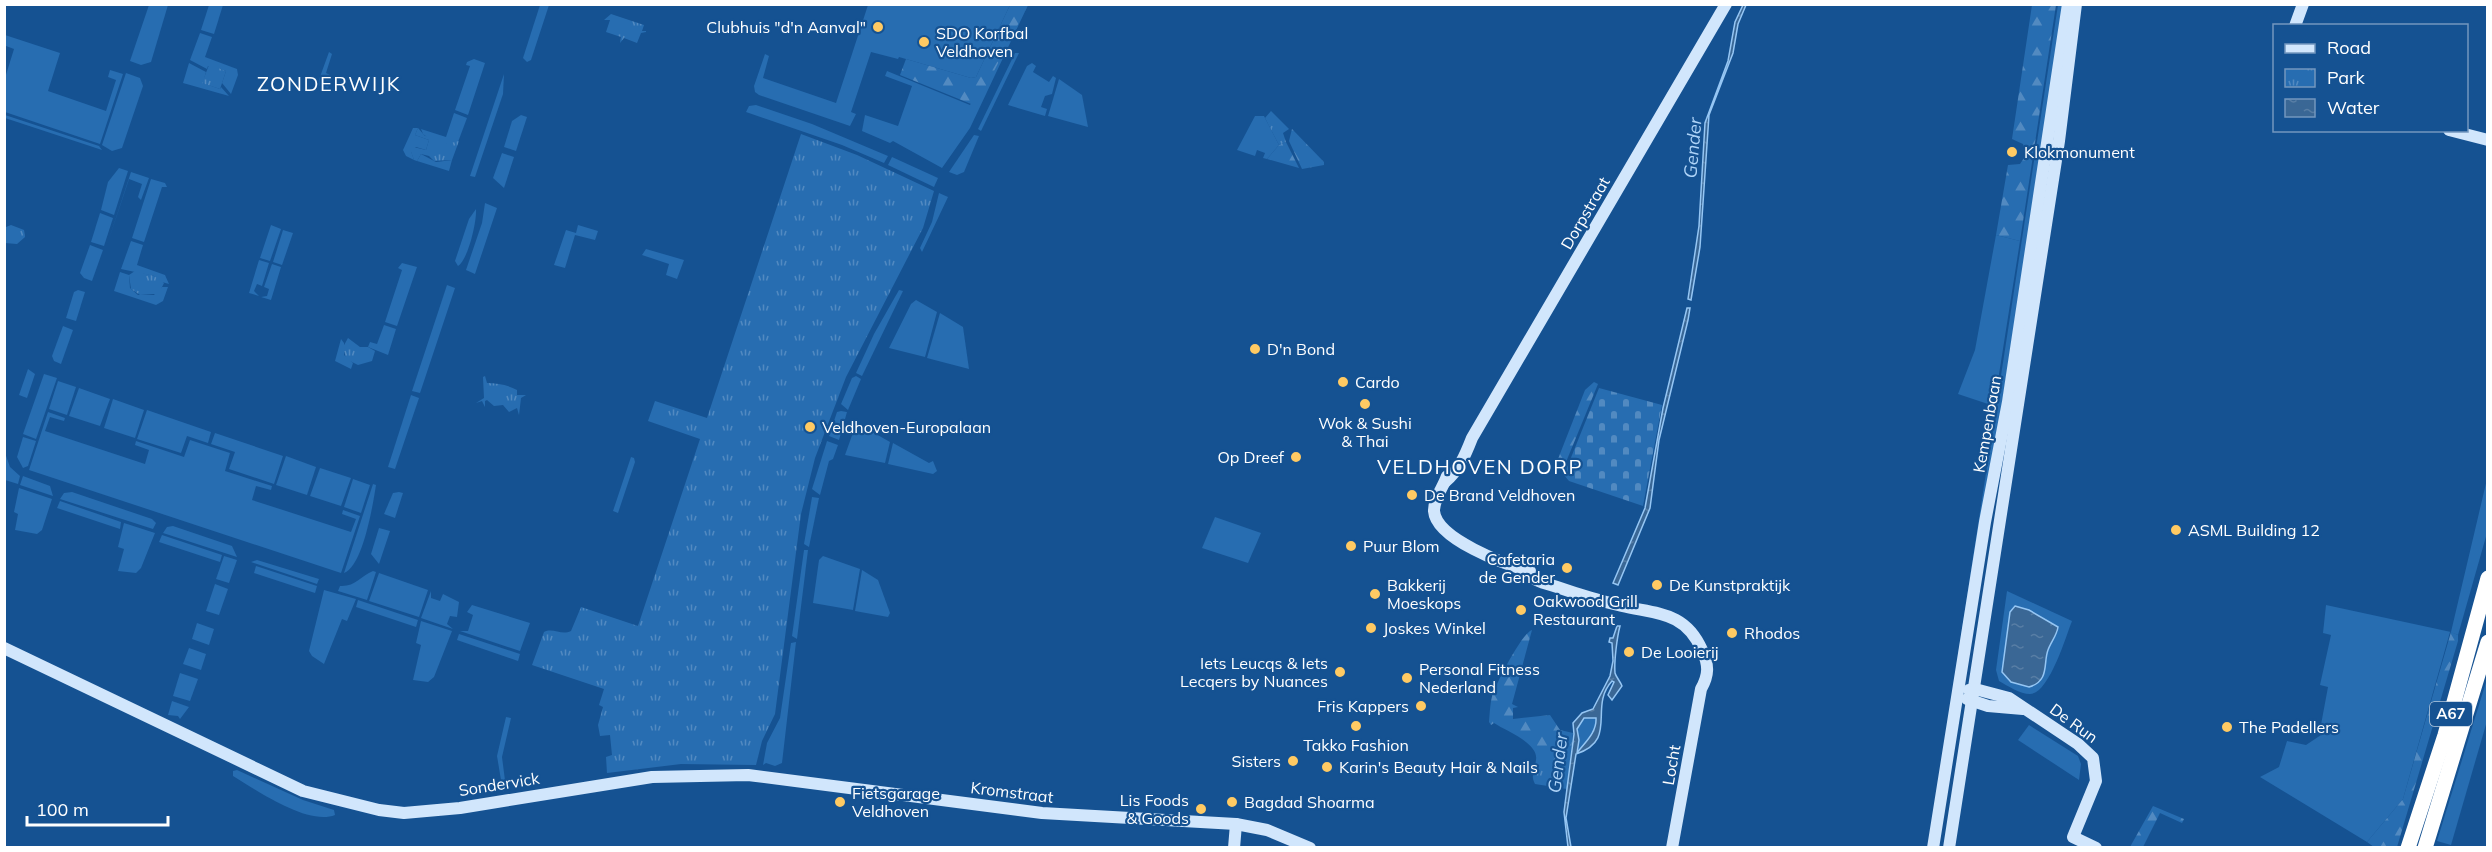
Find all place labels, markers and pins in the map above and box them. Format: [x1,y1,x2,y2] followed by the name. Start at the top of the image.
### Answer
[706,17,866,37] place label: Clubhuis "d'n Aanval"
[871,20,885,34] marker: Clubhuis "d'n Aanval"
[936,23,1028,61] place label: SDO Korfbal Veldhoven
[917,35,931,49] marker: SDO Korfbal Veldhoven
[2024,142,2135,162] place label: Klokmonument
[2005,145,2019,159] marker: Klokmonument
[1267,339,1335,359] place label: D'n Bond
[1248,342,1262,356] marker: D'n Bond
[1355,372,1400,392] place label: Cardo
[1336,375,1350,389] marker: Cardo
[1358,397,1372,411] marker: Wok & Sushi & Thai
[1318,413,1412,451] place label: Wok & Sushi & Thai
[822,417,991,437] place label: Veldhoven-Europalaan
[803,420,817,434] marker: Veldhoven-Europalaan
[1217,447,1285,467] place label: Op Dreef
[1289,450,1303,464] marker: Op Dreef
[1424,485,1575,505] place label: De Brand Veldhoven
[1405,488,1419,502] marker: De Brand Veldhoven
[2188,520,2320,540] place label: ASML Building 12
[2169,523,2183,537] marker: ASML Building 12
[1363,536,1440,556] place label: Puur Blom
[1344,539,1358,553] marker: Puur Blom
[1479,549,1555,587] place label: Cafetaria de Gender
[1560,561,1574,575] marker: Cafetaria de Gender
[1387,575,1461,613] place label: Bakkerij Moeskops
[1669,575,1791,595] place label: De Kunstpraktijk
[1650,578,1664,592] marker: De Kunstpraktijk
[1368,587,1382,601] marker: Bakkerij Moeskops
[1533,591,1638,629] place label: Oakwood Grill Restaurant
[1514,603,1528,617] marker: Oakwood Grill Restaurant
[1383,618,1486,638] place label: Joskes Winkel
[1364,621,1378,635] marker: Joskes Winkel
[1744,623,1800,643] place label: Rhodos
[1725,626,1739,640] marker: Rhodos
[1641,642,1719,662] place label: De Looierij
[1622,645,1636,659] marker: De Looierij
[1180,653,1328,691] place label: Iets Leucqs & Iets Lecqers by Nuances
[1419,659,1540,697] place label: Personal Fitness Nederland
[1333,665,1347,679] marker: Iets Leucqs & Iets Lecqers by Nuances
[1400,671,1414,685] marker: Personal Fitness Nederland
[1317,696,1409,716] place label: Fris Kappers
[1414,699,1428,713] marker: Fris Kappers
[2239,717,2339,737] place label: The Padellers
[1349,719,1363,733] marker: Takko Fashion
[2220,720,2234,734] marker: The Padellers
[1303,735,1409,755] place label: Takko Fashion
[1231,751,1281,771] place label: Sisters
[1286,754,1300,768] marker: Sisters
[1339,757,1538,777] place label: Karin's Beauty Hair & Nails
[1320,760,1334,774] marker: Karin's Beauty Hair & Nails
[852,783,940,821] place label: Fietsgarage Veldhoven
[1120,790,1189,828] place label: Lis Foods & Goods
[1244,792,1375,812] place label: Bagdad Shoarma
[833,795,847,809] marker: Fietsgarage Veldhoven
[1225,795,1239,809] marker: Bagdad Shoarma
[1194,802,1208,816] marker: Lis Foods & Goods

